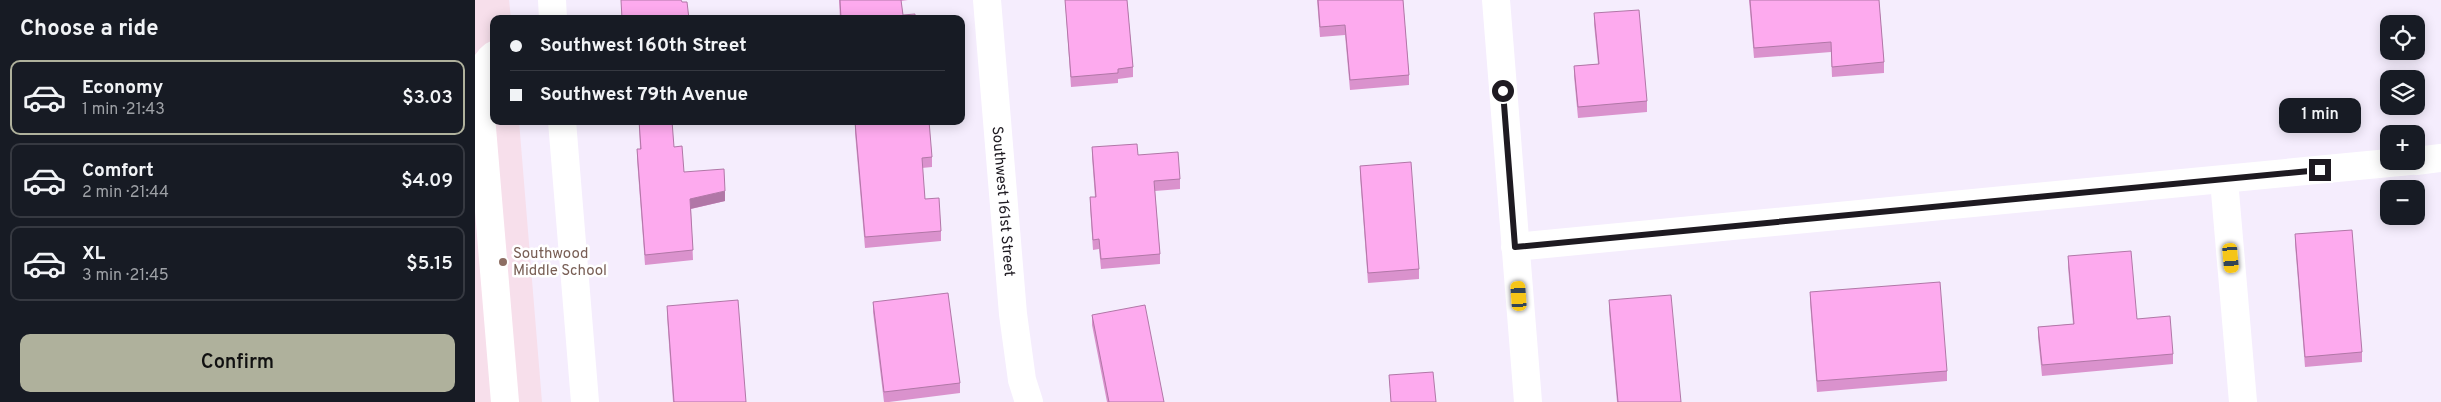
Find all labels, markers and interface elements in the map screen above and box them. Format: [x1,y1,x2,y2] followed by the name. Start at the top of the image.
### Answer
[2380,15,2425,225] map controls
[2380,15,2425,60] button: locate
[20,16,158,43] text: Choose a ride
[540,34,747,58] text: Southwest 160th Street
[2380,70,2425,115] button: layers
[22,75,67,120] icon: car
[82,76,163,100] text: Economy
[1492,80,1514,102] route start
[540,83,748,107] text: Southwest 79th Avenue
[402,86,453,110] text: $3.03
[2279,98,2361,132] callout: 1 min
[82,100,165,120] text: 1 min · 21:43
[2301,105,2339,125] text: 1 min
[986,125,1018,278] street label: Southwest 161st Street
[2380,125,2425,170] button: +
[22,158,67,203] icon: car
[82,159,154,183] text: Comfort
[2309,159,2331,181] route end
[401,169,453,193] text: $4.09
[2380,180,2425,225] button: −
[82,183,169,203] text: 2 min · 21:44
[22,241,67,286] icon: car
[82,242,105,266] text: XL
[2222,242,2239,274] car
[513,245,607,281] place label: Southwood Middle School
[406,252,453,276] text: $5.15
[497,256,509,268] marker: Southwood Middle School
[82,266,169,286] text: 3 min · 21:45
[1510,281,1527,311] car
[20,334,455,392] button: Confirm

